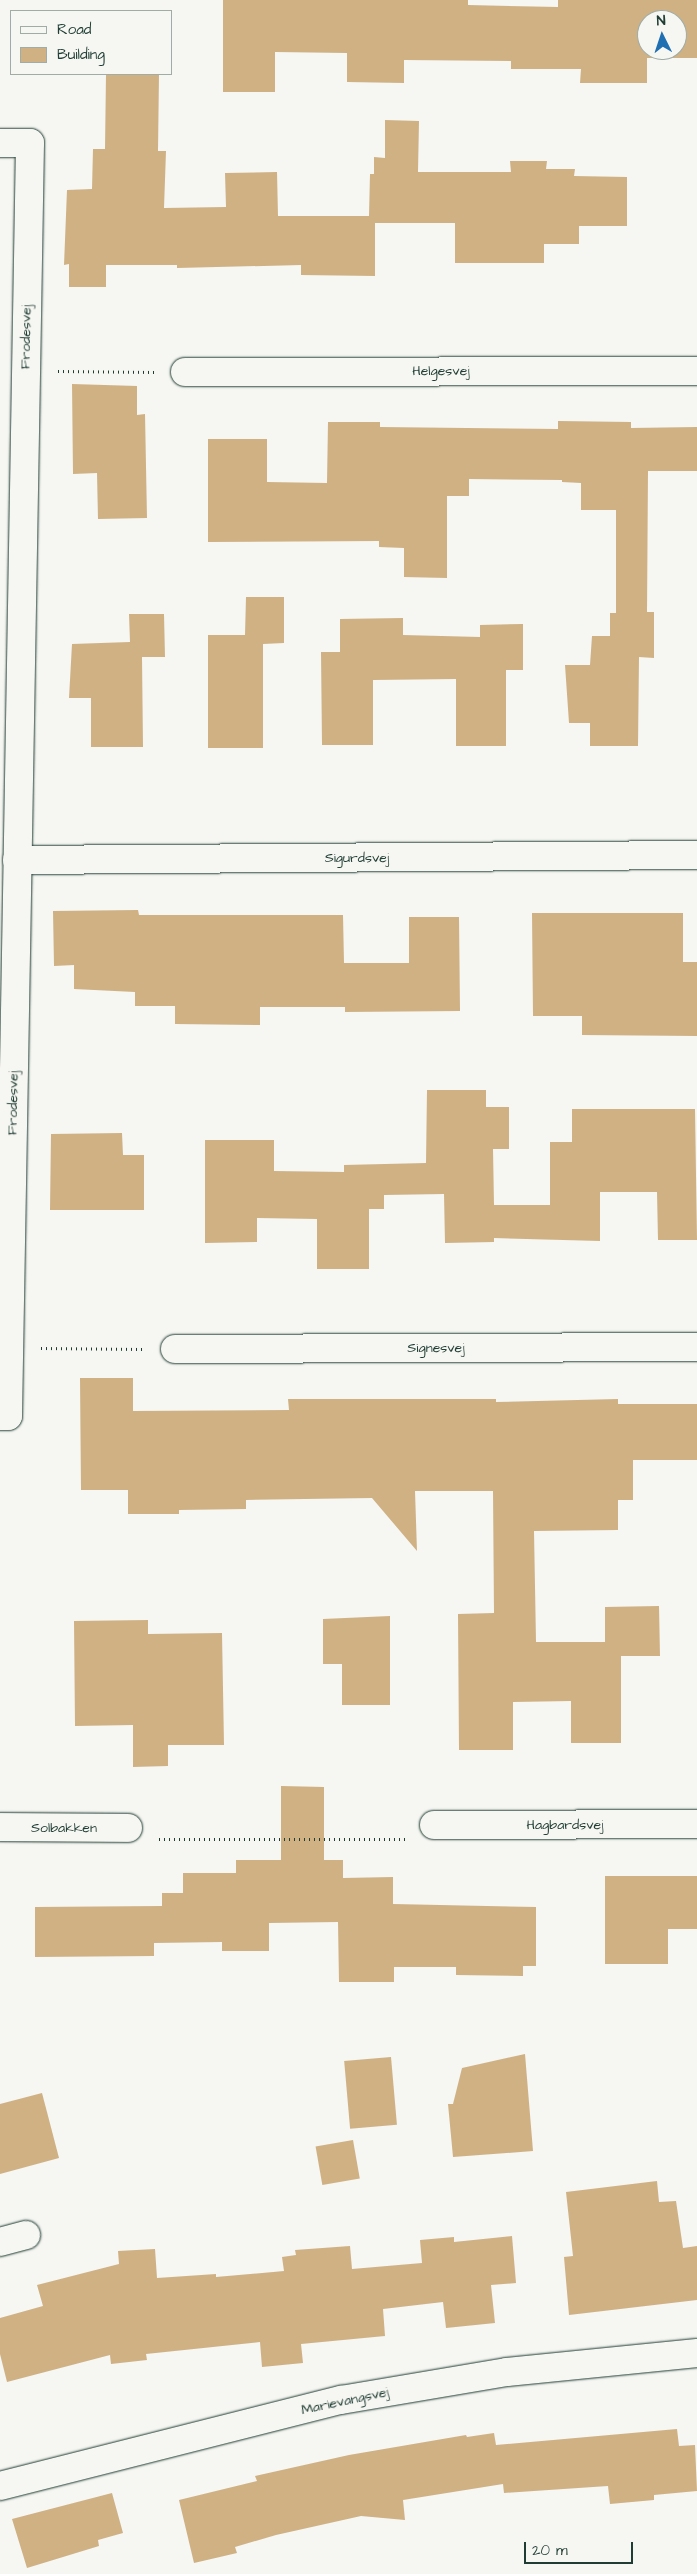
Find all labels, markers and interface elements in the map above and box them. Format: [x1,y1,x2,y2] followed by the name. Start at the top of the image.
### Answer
[10,10,172,75] legend
[637,10,687,60] north arrow
[656,11,666,31] text: N
[57,19,91,40] text: Road
[57,44,105,65] text: Building
[17,305,35,369] street label: Frodesvej
[412,363,470,379] street label: Helgesvej
[325,850,389,866] street label: Sigurdsvej
[4,1071,22,1135] street label: Frodesvej
[407,1340,465,1356] street label: Signesvej
[526,1817,604,1833] street label: Hagbardsvej
[31,1820,97,1836] street label: Solbakken
[300,2384,390,2418] street label: Marievangsvej
[527,2532,636,2564] scale bar
[532,2540,568,2561] text: 20 m

